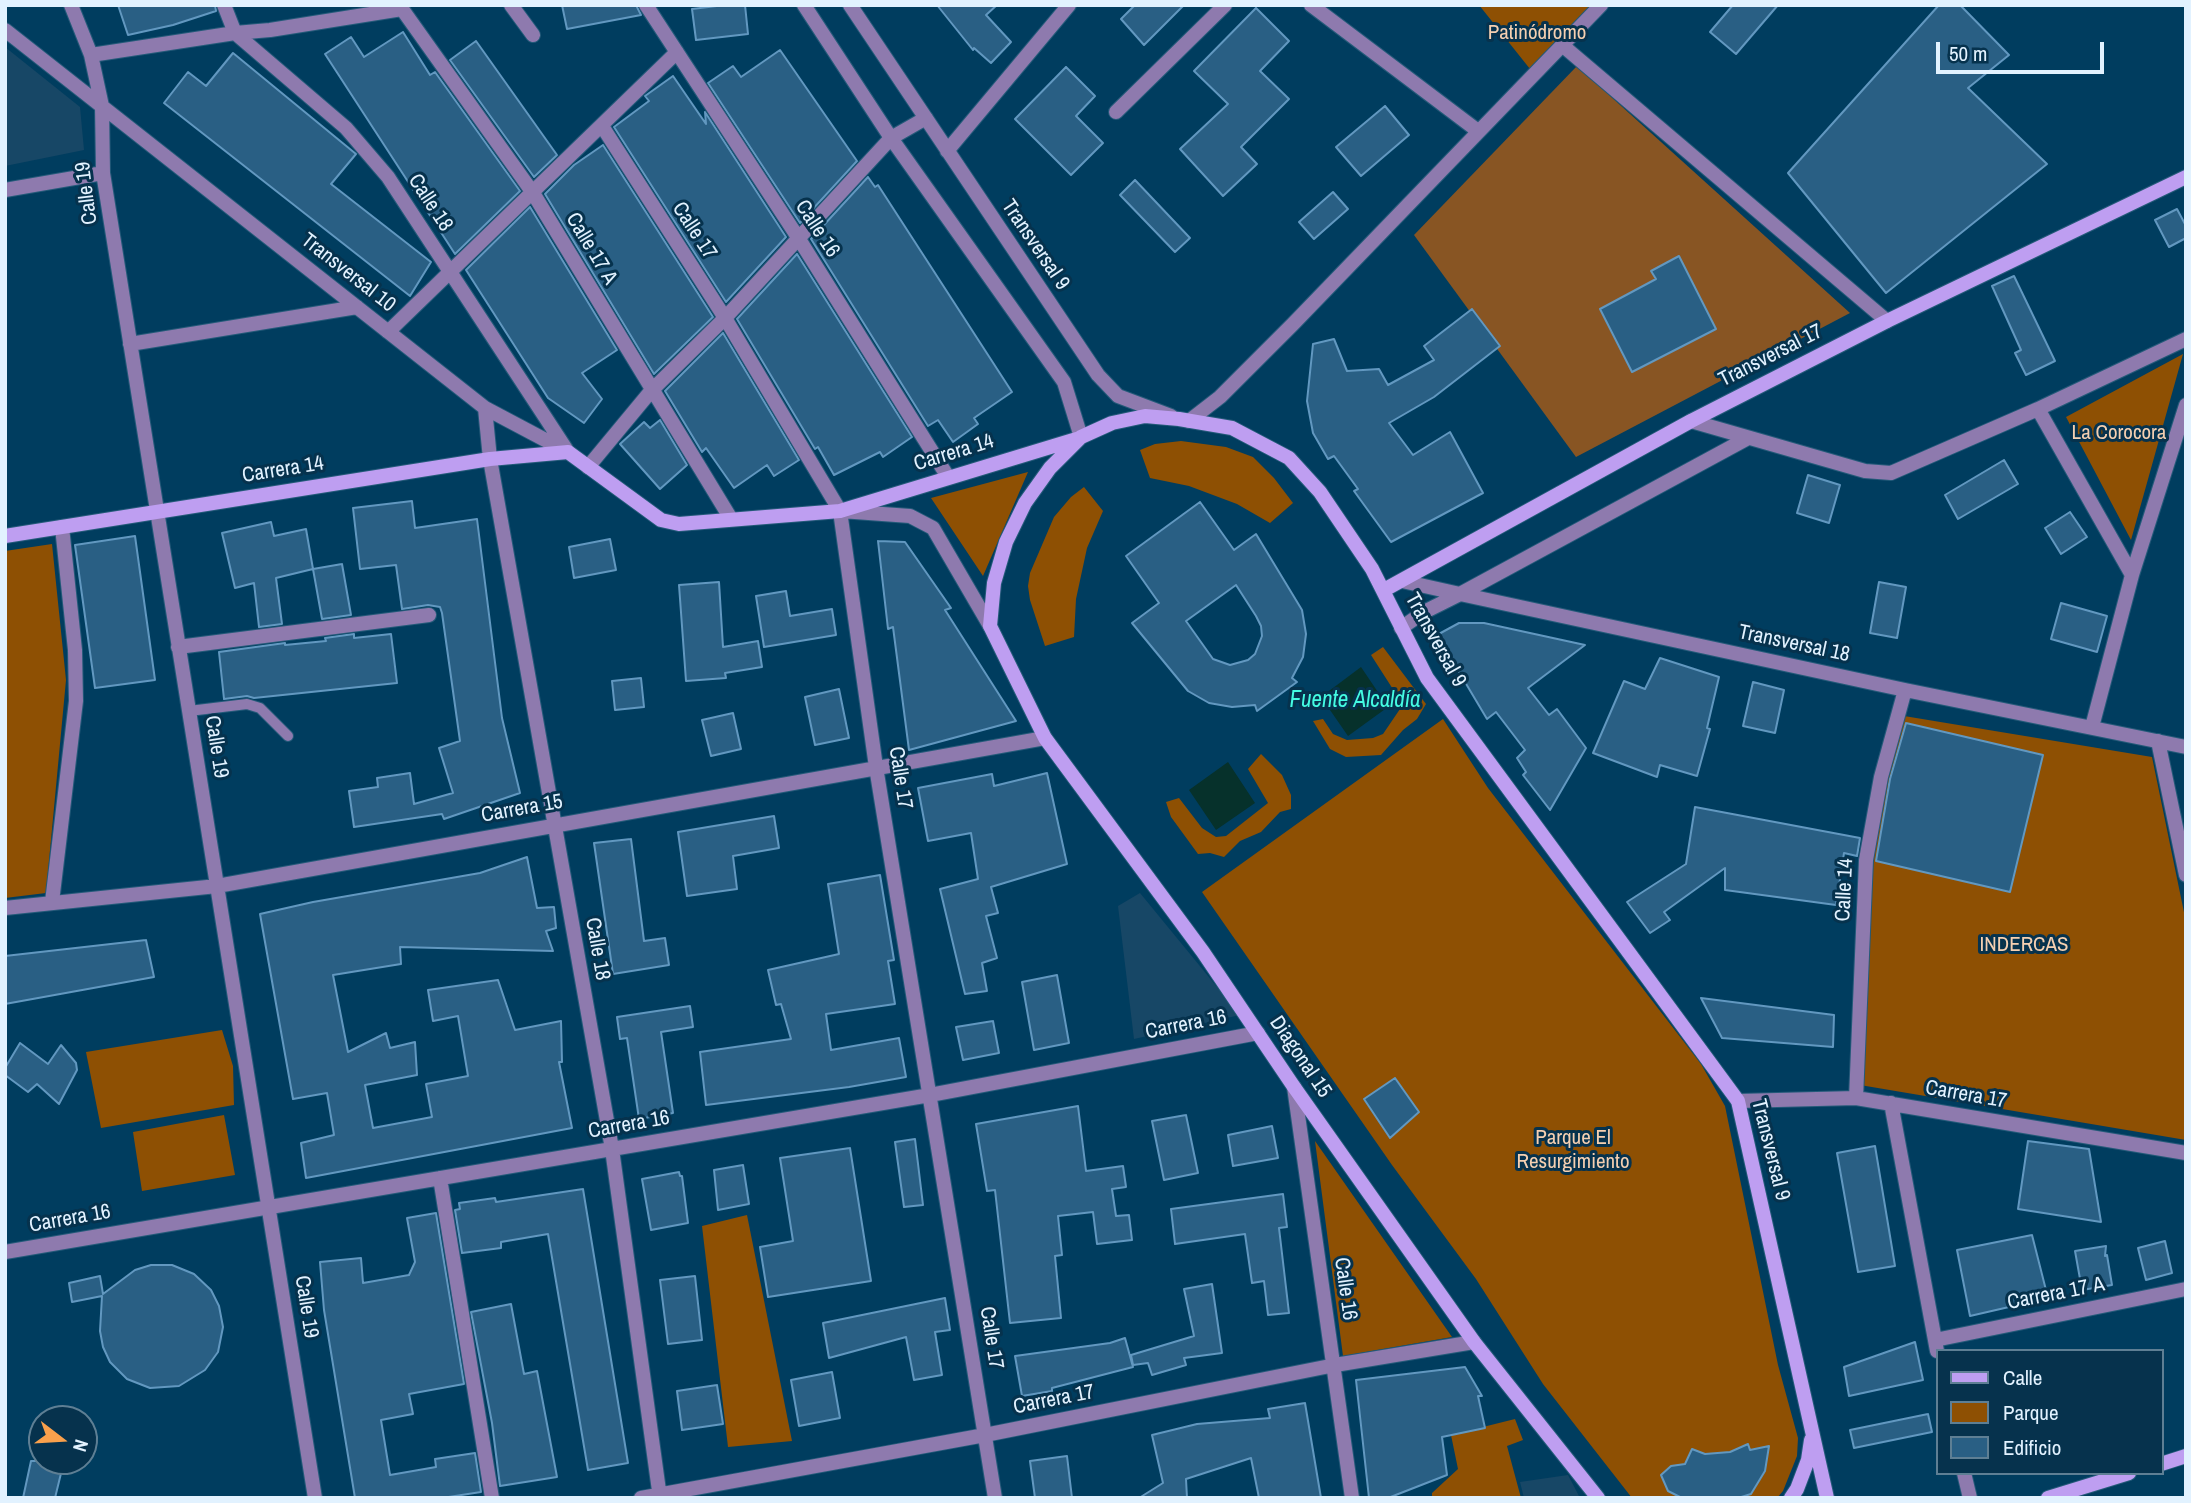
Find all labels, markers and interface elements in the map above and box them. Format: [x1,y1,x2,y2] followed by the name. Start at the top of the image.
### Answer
[1488,20,1586,46] park label: Patinódromo
[1939,28,2107,72] scale bar
[1949,39,1987,68] text: 50 m
[71,160,103,226] street label: Calle 19
[402,170,458,236] street label: Calle 18
[996,195,1074,295] street label: Transversal 9
[789,196,845,262] street label: Calle 16
[666,198,722,264] street label: Calle 17
[560,208,622,290] street label: Calle 17 A
[296,228,400,318] street label: Transversal 10
[1715,319,1827,393] street label: Transversal 17
[2072,420,2166,446] park label: La Corocora
[911,429,997,477] street label: Carrera 14
[240,451,326,489] street label: Carrera 14
[1399,589,1471,691] street label: Transversal 9
[1736,620,1852,668] street label: Transversal 18
[1289,687,1421,715] water label: Fuente Alcaldía
[199,714,233,780] street label: Calle 19
[883,745,917,811] street label: Calle 17
[479,789,565,829] street label: Carrera 15
[1831,858,1859,922] street label: Calle 14
[579,916,615,982] street label: Calle 18
[1980,932,2068,958] park label: INDERCAS
[1143,1005,1229,1045] street label: Carrera 16
[1264,1011,1336,1103] street label: Diagonal 15
[1923,1075,2009,1115] street label: Carrera 17
[1745,1097,1795,1203] street label: Transversal 9
[586,1105,672,1145] street label: Carrera 16
[1517,1125,1629,1175] park label: Parque El Resurgimiento
[27,1199,113,1239] street label: Carrera 16
[1328,1256,1362,1322] street label: Calle 16
[2005,1272,2107,1316] street label: Carrera 17 A
[289,1274,323,1340] street label: Calle 19
[974,1305,1008,1371] street label: Calle 17
[1936,1349,2163,1475] legend
[2003,1363,2042,1392] text: Calle
[1011,1380,1097,1420] street label: Carrera 17
[2003,1398,2059,1427] text: Parque
[28,1405,98,1475] north arrow
[2003,1433,2061,1462] text: Edificio
[67,1436,95,1455] text: N

